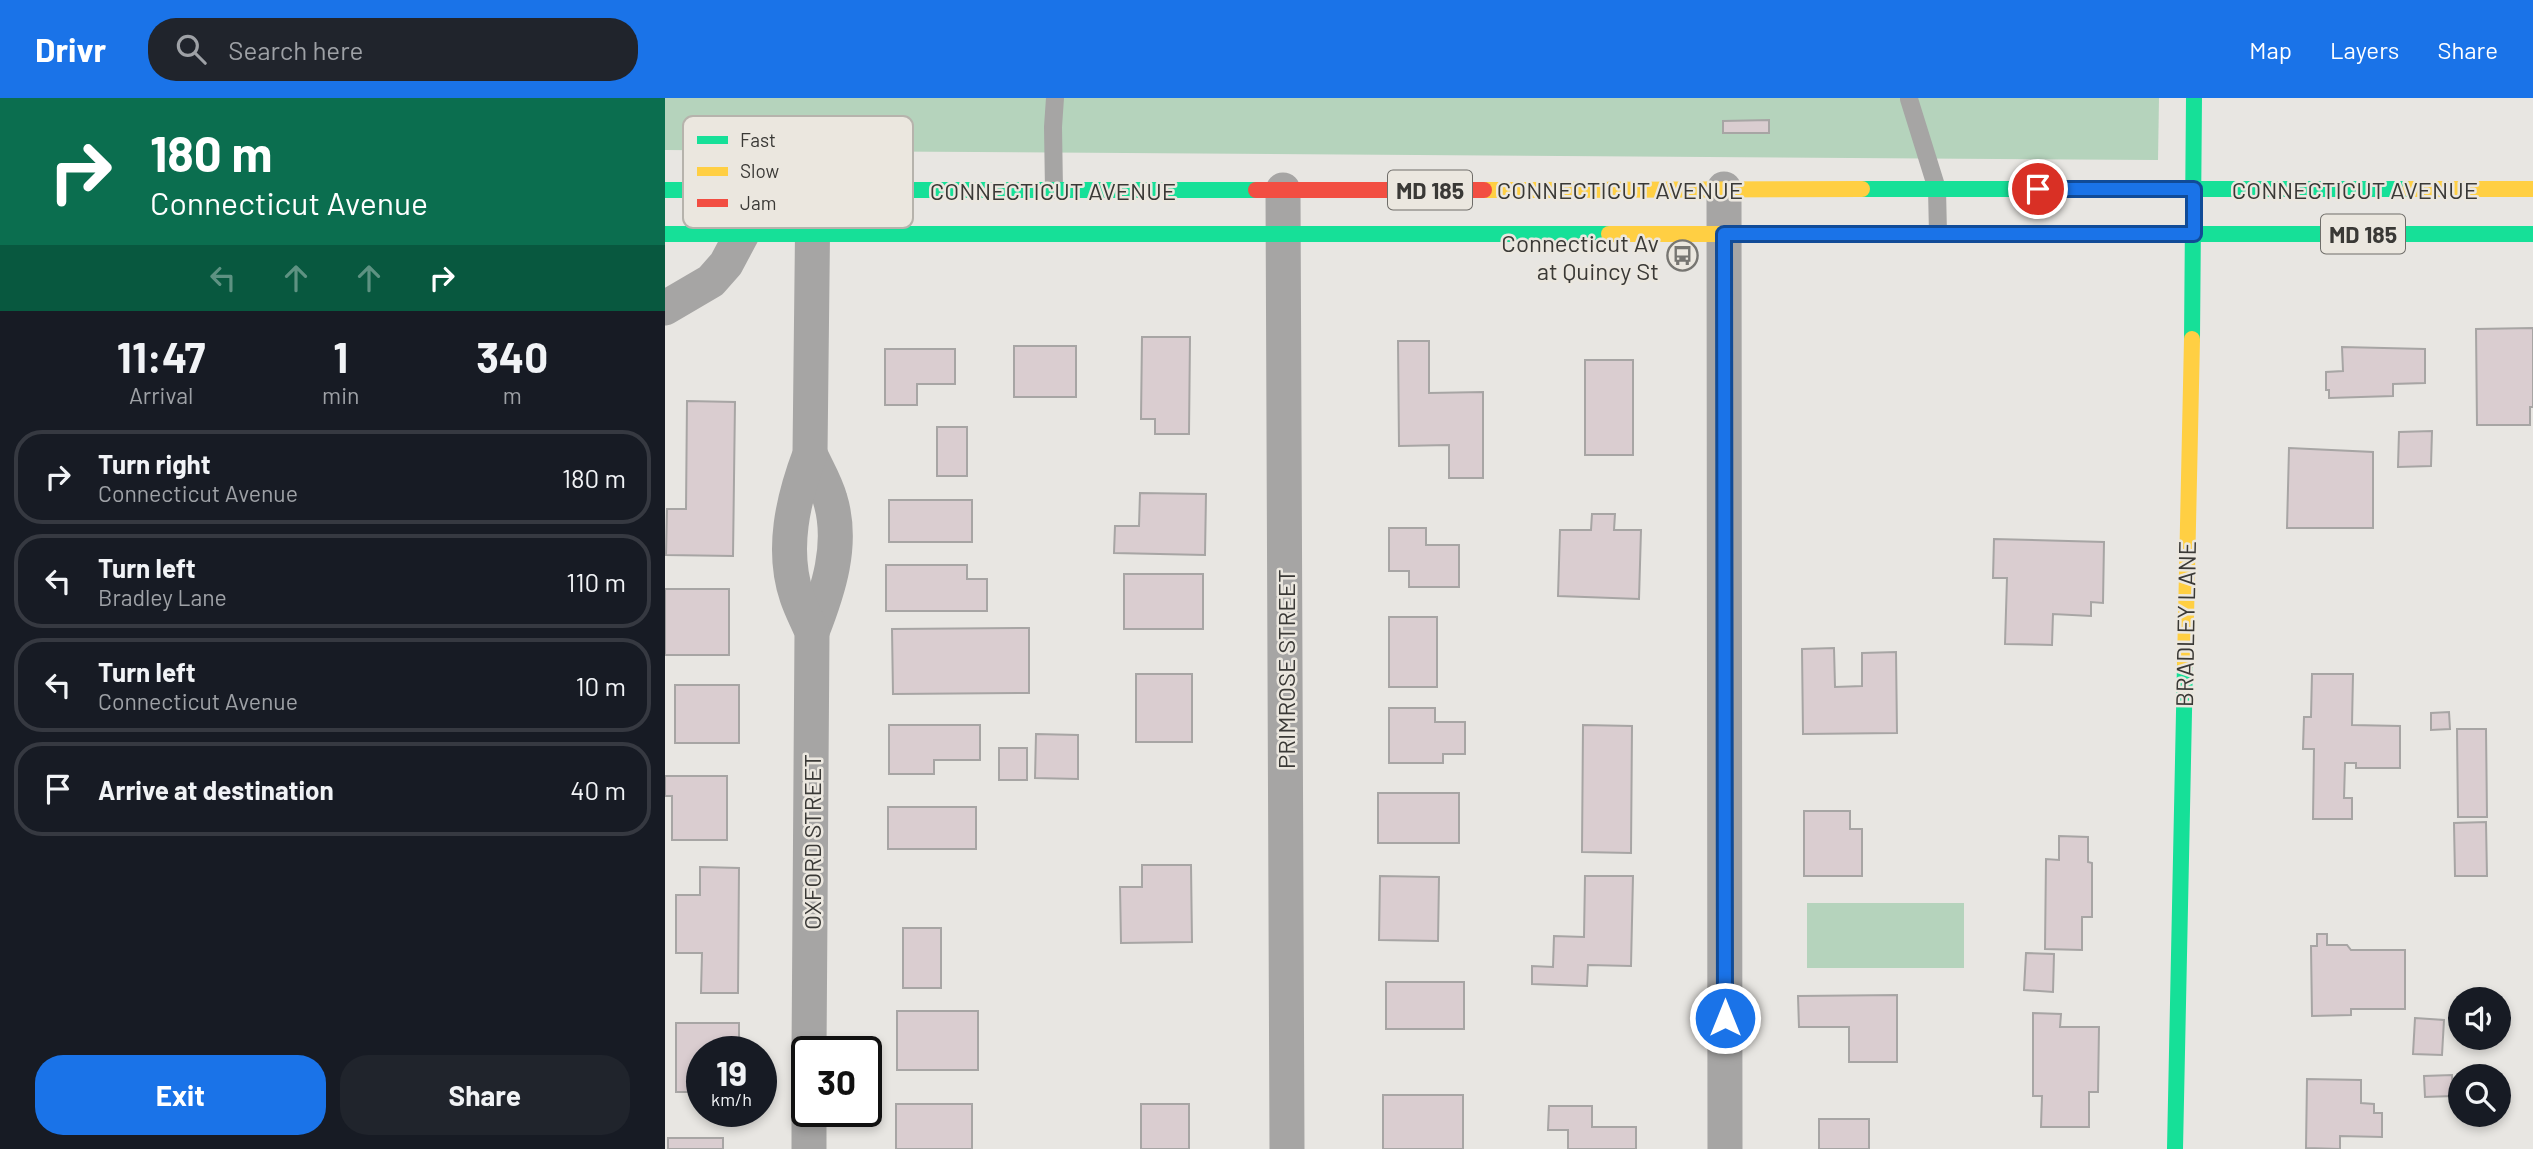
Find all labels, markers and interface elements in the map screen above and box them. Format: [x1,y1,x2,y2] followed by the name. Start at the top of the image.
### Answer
[148,18,638,81] search box
[35,29,106,69] text: Drivr
[172,30,210,68] icon: search
[228,34,363,65] text: Search here
[2249,35,2292,64] text: Map
[2330,35,2399,64] text: Layers
[2437,35,2498,64] text: Share
[683,116,913,228] legend
[150,123,273,182] text: 180 m
[35,126,126,217] icon: right
[740,128,776,151] text: Fast
[740,159,779,182] text: Slow
[2008,159,2068,219] pin
[1388,170,1472,209] road number: MD 185
[2019,170,2057,208] icon: arrive
[1497,175,1743,204] street label: CONNECTICUT AVENUE
[2232,175,2478,204] street label: CONNECTICUT AVENUE
[930,176,1176,205] street label: CONNECTICUT AVENUE
[150,183,428,221] text: Connecticut Avenue
[740,191,776,214] text: Jam
[2321,214,2405,253] road number: MD 185
[1501,228,1659,285] place label: Connecticut Av at Quincy St
[1665,239,1699,273] bus stop icon: Connecticut Av at Quincy St
[204,259,242,297] icon: left
[277,259,315,297] icon: ahead
[350,259,388,297] icon: ahead
[423,259,461,297] icon: right
[117,331,205,381] text: 11:47
[333,331,348,381] text: 1
[476,331,548,381] text: 340
[129,381,193,409] text: Arrival
[322,381,359,409] text: min
[503,381,522,409] text: m
[98,448,211,479] text: Turn right
[39,458,77,496] icon: right
[562,462,626,493] text: 180 m
[98,479,298,507] text: Connecticut Avenue
[2169,541,2201,707] street label: BRADLEY LANE
[98,552,196,583] text: Turn left
[39,562,77,600] icon: left
[566,566,626,597] text: 110 m
[1271,569,1300,769] street label: PRIMROSE STREET
[98,583,227,611] text: Bradley Lane
[98,656,196,687] text: Turn left
[39,666,77,704] icon: left
[576,670,626,701] text: 10 m
[98,687,298,715] text: Connecticut Avenue
[797,754,826,930] street label: OXFORD STREET
[39,770,77,808] icon: arrive
[98,774,334,805] text: Arrive at destination
[570,774,626,805] text: 40 m
[1688,981,1762,1055] position arrow
[2448,987,2511,1127] map controls
[2448,987,2511,1050] button: sound
[791,1036,882,1127] speed limit sign: 30
[716,1051,747,1093] text: 19
[35,1055,326,1135] button: Exit
[340,1055,630,1135] button: Share
[2448,1064,2511,1127] button: search
[711,1088,752,1110] text: km/h

